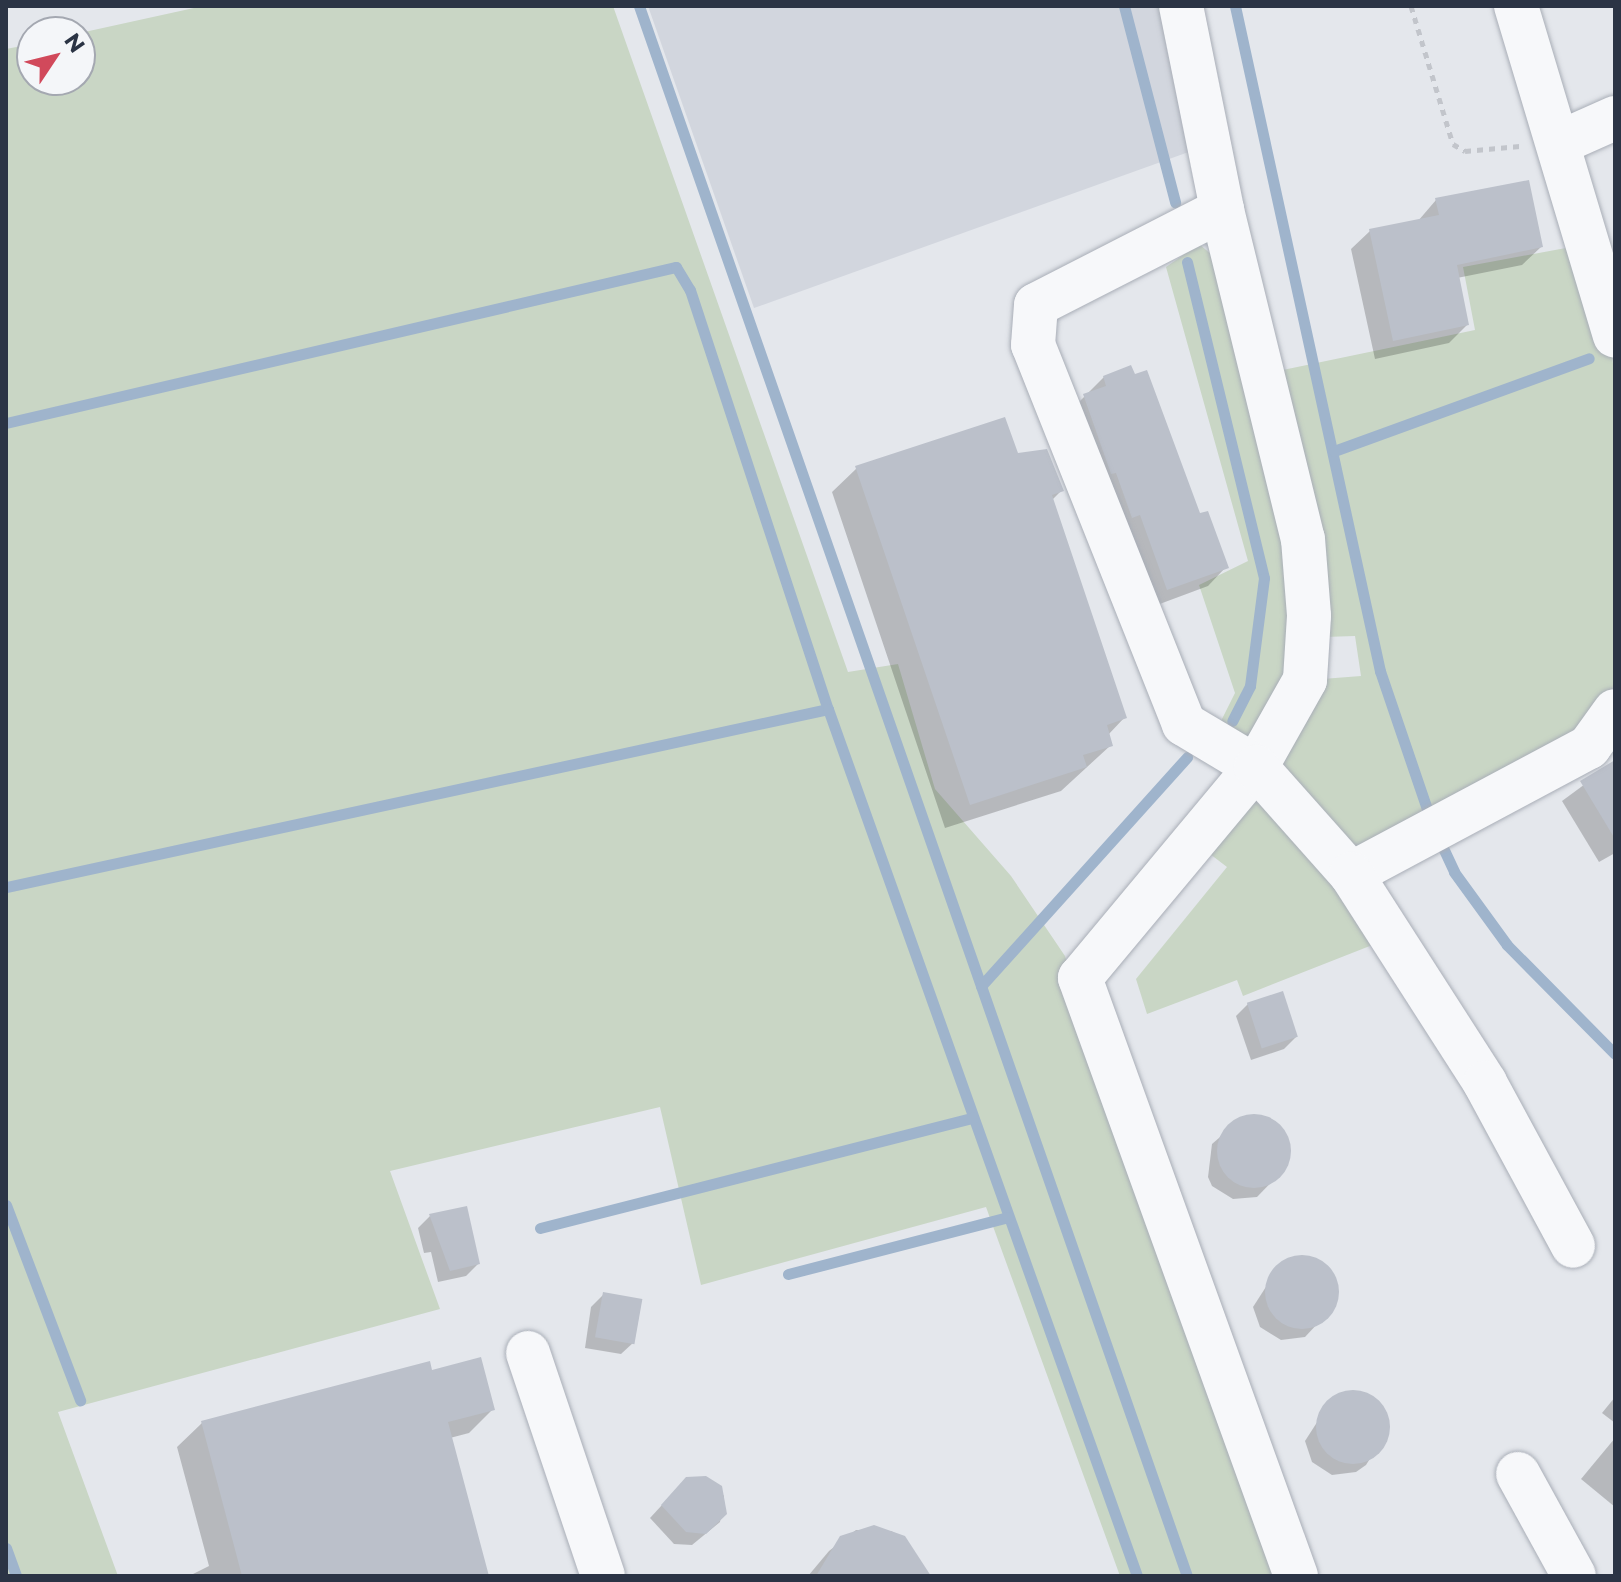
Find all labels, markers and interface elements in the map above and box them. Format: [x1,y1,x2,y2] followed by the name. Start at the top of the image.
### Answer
[16,16,96,96] north arrow
[58,28,91,58] text: N

